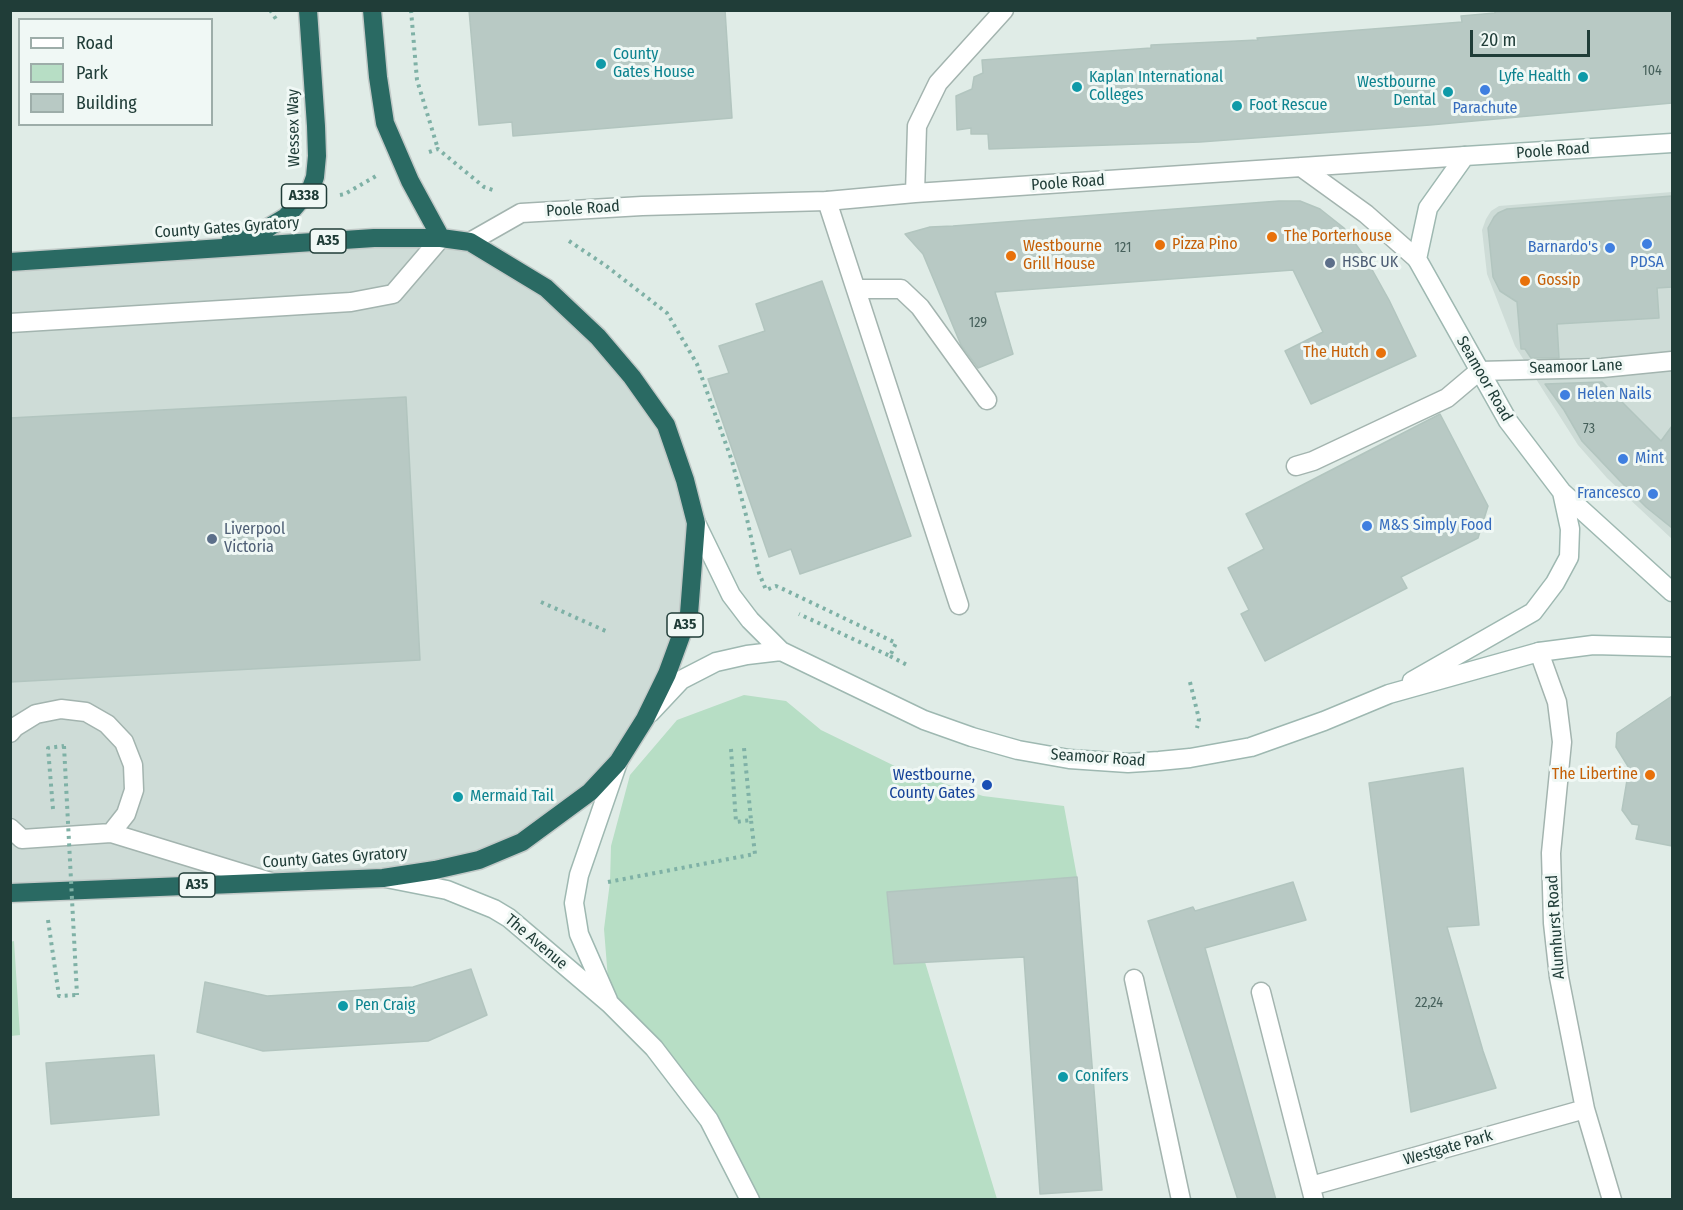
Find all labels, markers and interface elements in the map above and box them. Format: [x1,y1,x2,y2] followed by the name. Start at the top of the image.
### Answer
[18,18,213,126] legend
[1473,18,1593,56] scale bar
[1481,29,1516,51] text: 20 m
[76,32,113,54] text: Road
[613,45,695,83] place label: County Gates House
[594,57,608,71] marker: County Gates House
[76,62,108,84] text: Park
[1642,63,1662,79] house number: 104
[1498,67,1571,87] place label: Lyfe Health
[1089,68,1223,106] place label: Kaplan International Colleges
[1576,70,1590,84] marker: Lyfe Health
[1357,73,1436,111] place label: Westbourne Dental
[1070,80,1084,94] marker: Kaplan International Colleges
[1478,83,1492,97] marker: Parachute
[1441,85,1455,99] marker: Westbourne Dental
[284,89,304,167] street label: Wessex Way
[76,92,137,114] text: Building
[1249,96,1327,116] place label: Foot Rescue
[1230,99,1244,113] marker: Foot Rescue
[1453,99,1517,119] place label: Parachute
[1516,139,1590,163] street label: Poole Road
[1031,171,1105,195] street label: Poole Road
[282,184,326,208] road number: A338
[546,197,620,221] street label: Poole Road
[154,213,300,243] street label: County Gates Gyratory
[1284,227,1392,247] place label: The Porterhouse
[310,229,346,253] road number: A35
[1265,230,1279,244] marker: The Porterhouse
[1172,235,1238,255] place label: Pizza Pino
[1023,237,1102,275] place label: Westbourne Grill House
[1640,237,1654,251] marker: PDSA
[1153,238,1167,252] marker: Pizza Pino
[1528,238,1598,258] place label: Barnardo's
[1115,240,1131,256] house number: 121
[1603,241,1617,255] marker: Barnardo's
[1004,249,1018,263] marker: Westbourne Grill House
[1342,253,1398,273] place label: HSBC UK
[1630,253,1664,273] place label: PDSA
[1323,256,1337,270] marker: HSBC UK
[1537,271,1581,291] place label: Gossip
[1518,274,1532,288] marker: Gossip
[969,315,987,331] house number: 129
[1452,333,1516,425] street label: Seamoor Road
[1303,343,1369,363] place label: The Hutch
[1374,346,1388,360] marker: The Hutch
[1529,356,1623,378] street label: Seamoor Lane
[1577,385,1651,405] place label: Helen Nails
[1558,388,1572,402] marker: Helen Nails
[1583,421,1595,437] house number: 73
[1635,449,1664,469] place label: Mint
[1616,452,1630,466] marker: Mint
[1577,484,1641,504] place label: Francesco
[1646,487,1660,501] marker: Francesco
[1379,516,1492,536] place label: M&S Simply Food
[1360,519,1374,533] marker: M&S Simply Food
[224,520,285,558] place label: Liverpool Victoria
[205,532,219,546] marker: Liverpool Victoria
[667,613,703,637] road number: A35
[1050,745,1146,771] street label: Seamoor Road
[1552,765,1638,785] place label: The Libertine
[889,766,975,804] place label: Westbourne, County Gates
[1643,768,1657,782] marker: The Libertine
[980,778,994,792] marker: Westbourne, County Gates
[470,787,554,807] place label: Mermaid Tail
[451,790,465,804] marker: Mermaid Tail
[262,843,408,873] street label: County Gates Gyratory
[179,873,215,897] road number: A35
[1543,874,1569,980] street label: Alumhurst Road
[501,910,571,974] street label: The Avenue
[1415,995,1443,1011] house number: 22,24
[355,996,415,1016] place label: Pen Craig
[336,999,350,1013] marker: Pen Craig
[1075,1067,1129,1087] place label: Conifers
[1056,1070,1070,1084] marker: Conifers
[1401,1126,1495,1170] street label: Westgate Park

